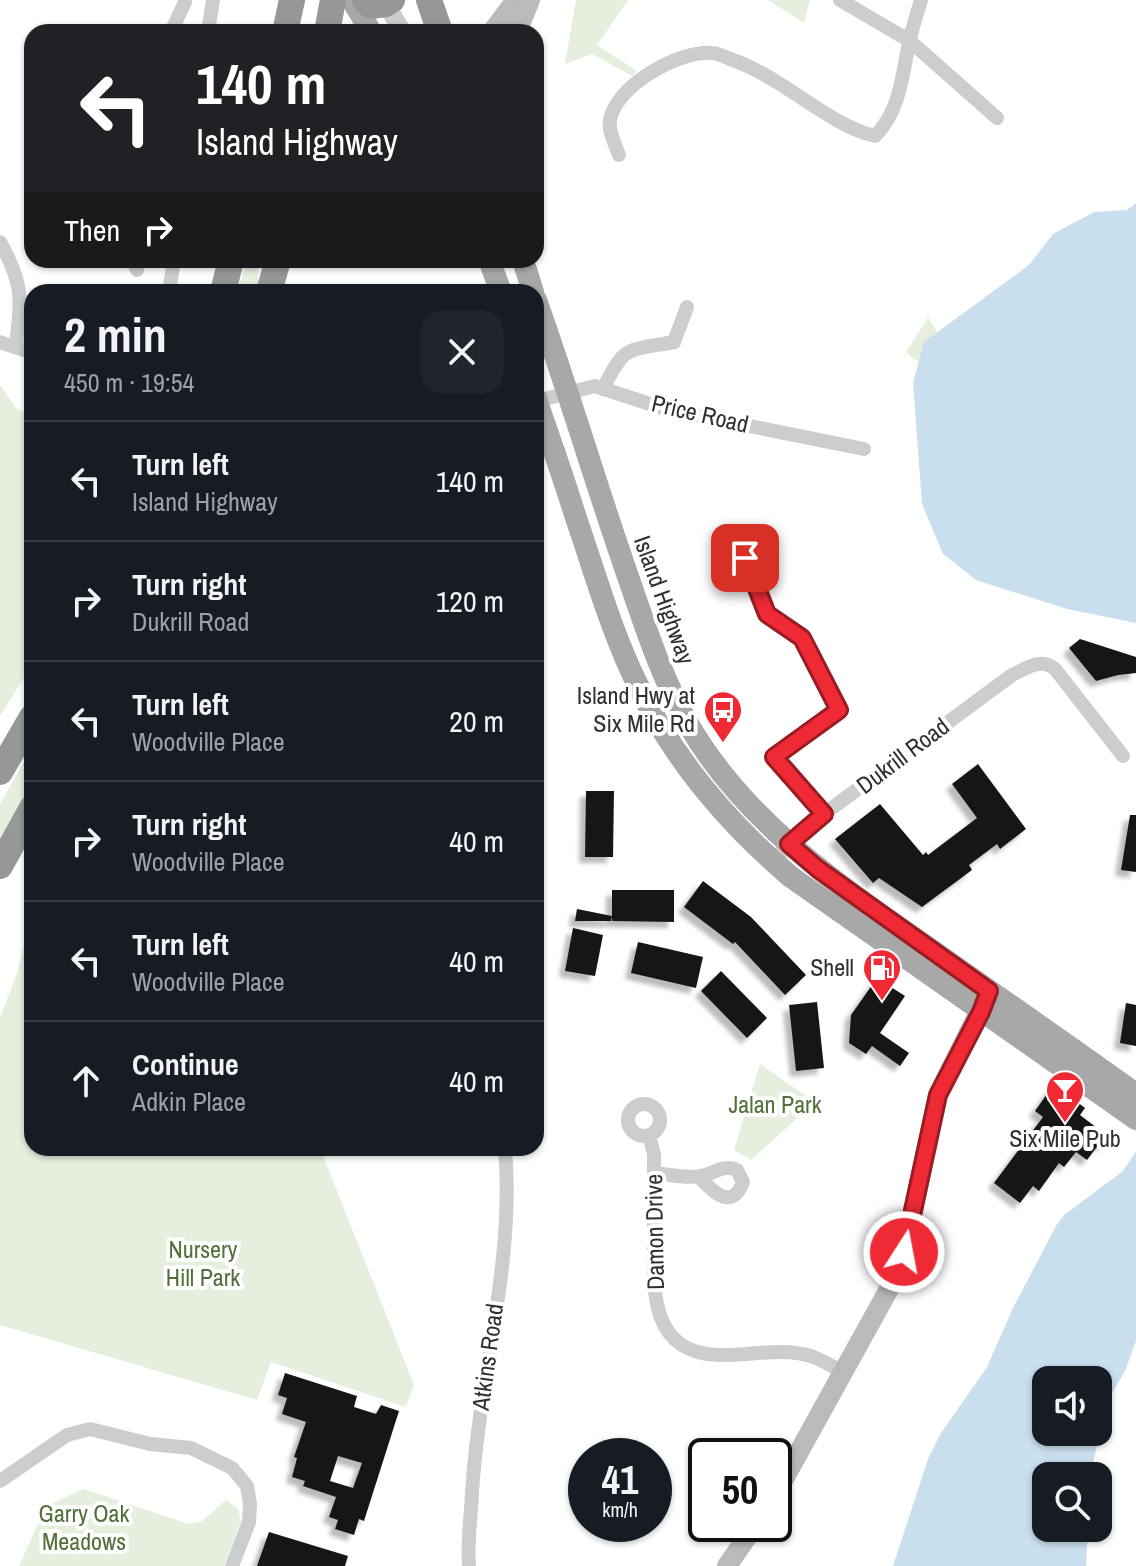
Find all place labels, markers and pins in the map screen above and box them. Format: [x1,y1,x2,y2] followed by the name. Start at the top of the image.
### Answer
[711,524,779,592] pin
[577,679,696,739] place label: Island Hwy at Six Mile Rd
[702,689,744,744] bus stop icon: Island Hwy at Six Mile Rd
[861,947,903,1002] fuel station icon: Shell
[810,951,854,983] place label: Shell
[1044,1069,1086,1124] bar icon: Six Mile Pub
[1009,1122,1121,1154] place label: Six Mile Pub

